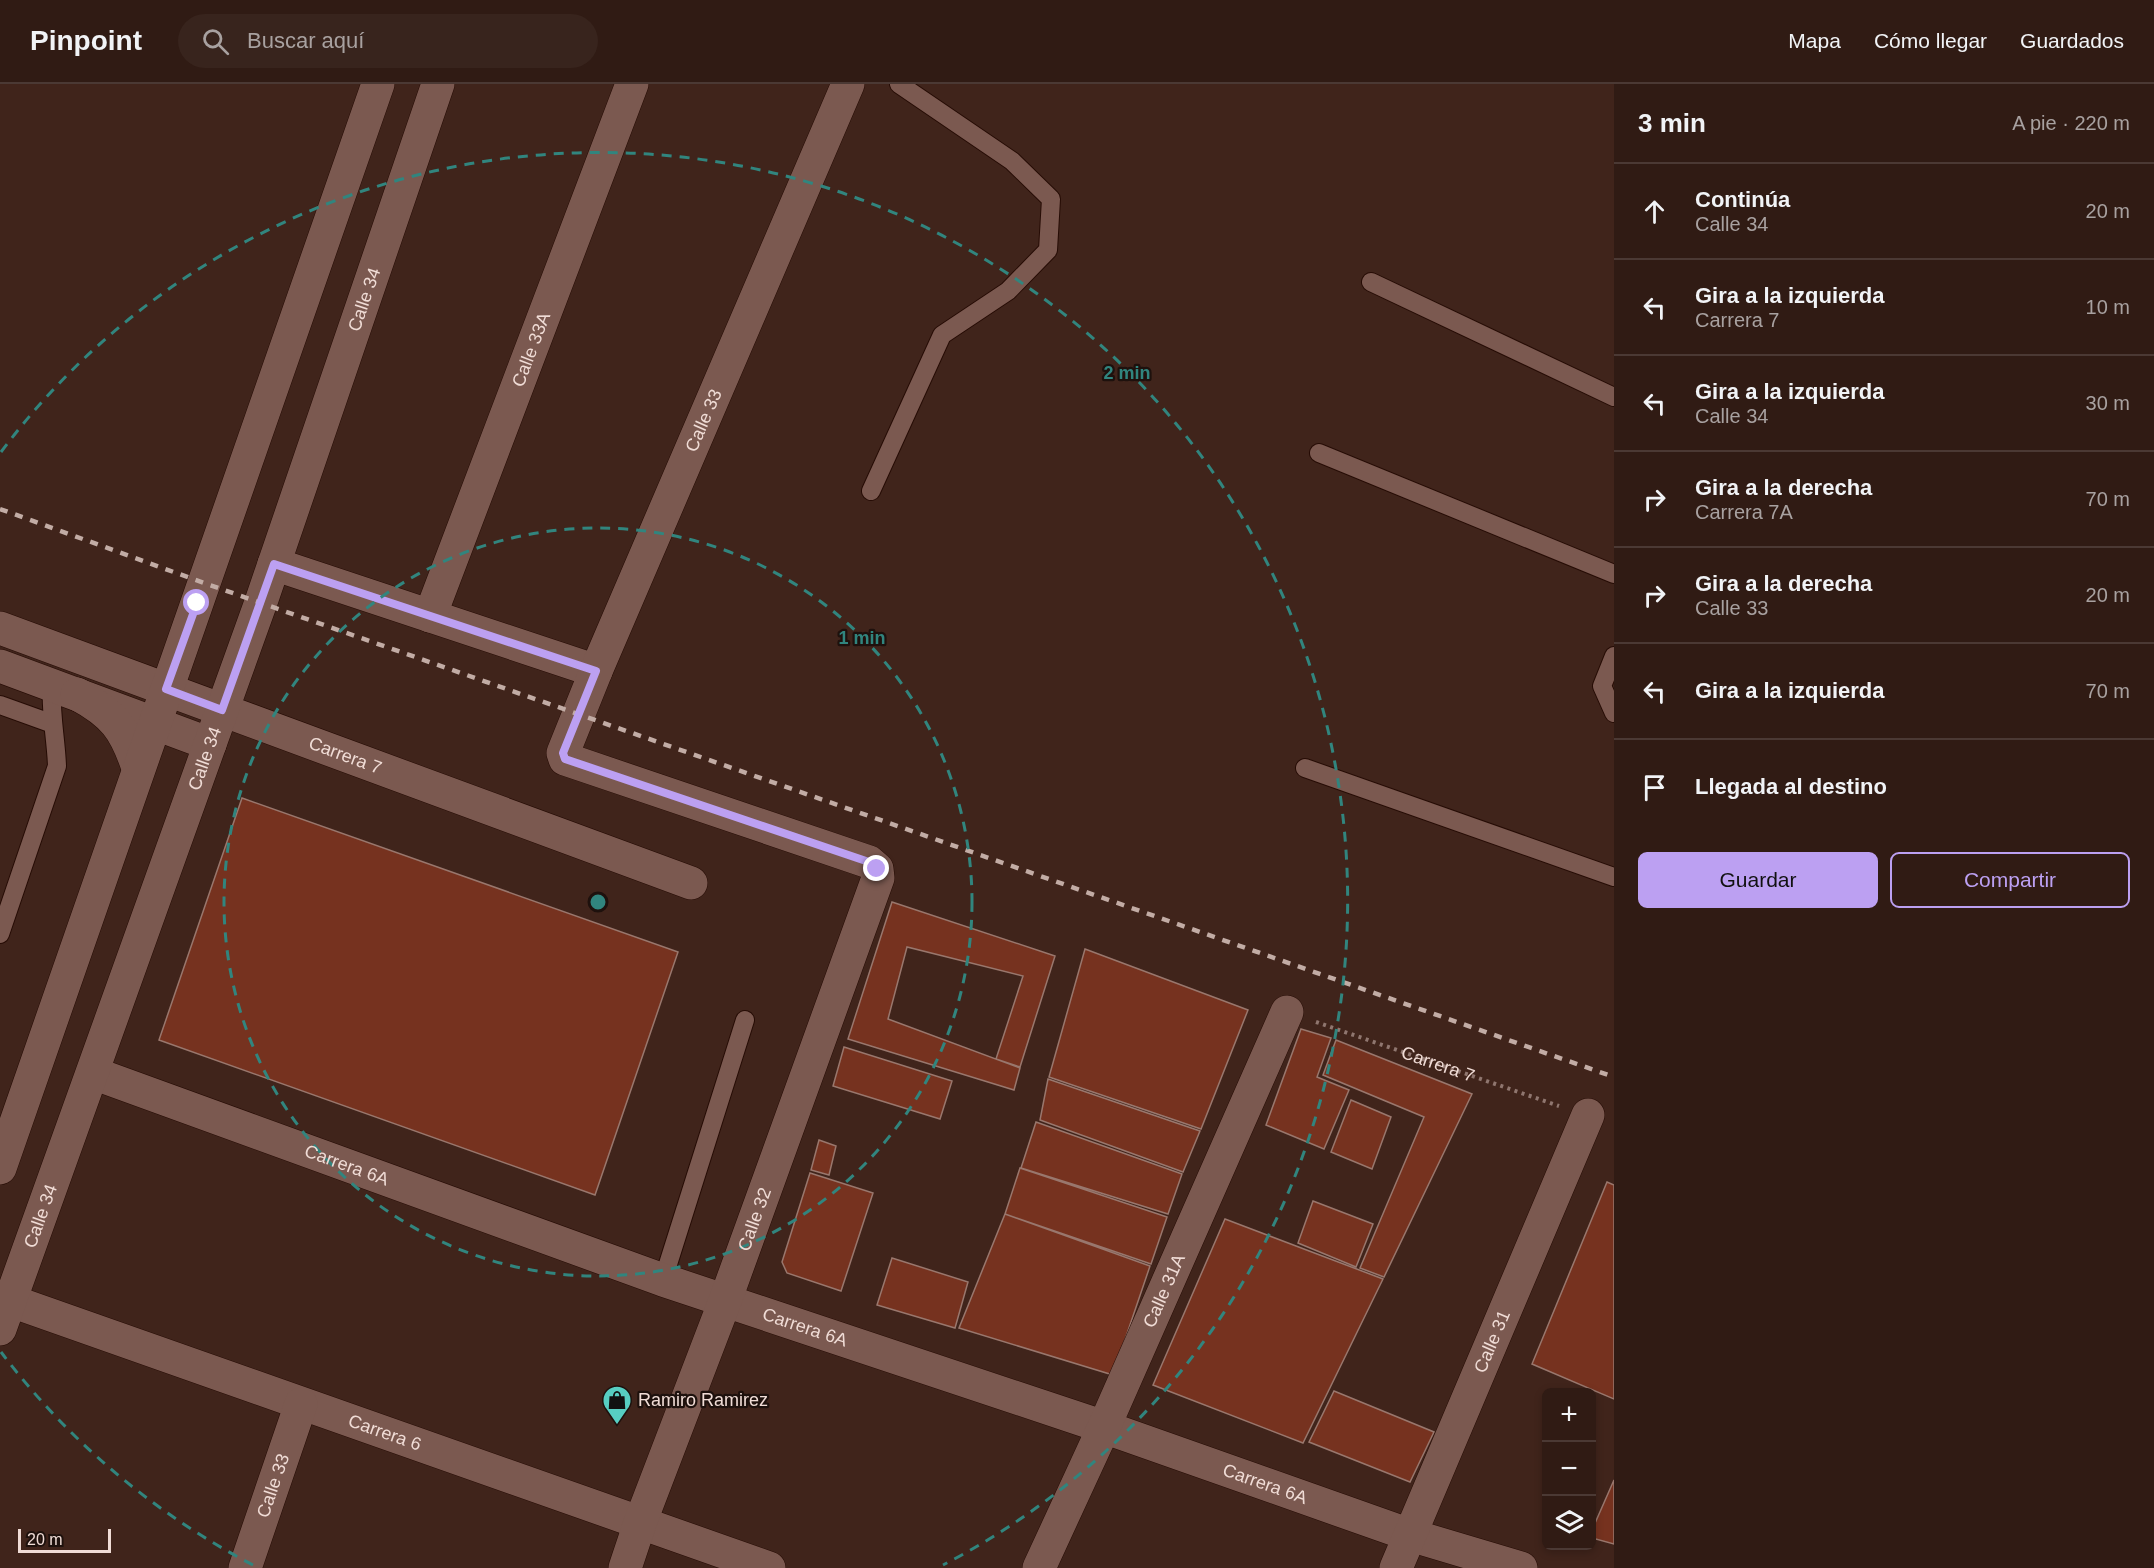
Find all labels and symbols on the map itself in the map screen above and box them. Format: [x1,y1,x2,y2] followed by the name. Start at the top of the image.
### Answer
[344,265,384,334] street label: Calle 34
[508,310,554,390] street label: Calle 33A
[1103,363,1151,383] text: 2 min
[681,386,726,455] street label: Calle 33
[183,589,209,615] route start
[838,628,886,648] text: 1 min
[184,724,225,793] street label: Calle 34
[306,733,384,778] street label: Carrera 7
[863,855,889,881] route end
[588,892,608,912] centre of rings
[1399,1042,1477,1086] street label: Carrera 7
[302,1141,392,1190] street label: Carrera 6A
[20,1182,61,1251] street label: Calle 34
[734,1185,775,1254] street label: Calle 32
[1139,1251,1189,1331] street label: Calle 31A
[760,1304,850,1351] street label: Carrera 6A
[1470,1307,1514,1376] street label: Calle 31
[601,1384,633,1426] shop icon: Ramiro Ramirez
[638,1390,768,1410] place label: Ramiro Ramirez
[346,1411,424,1455] street label: Carrera 6
[253,1451,293,1520] street label: Calle 33
[1220,1460,1310,1508] street label: Carrera 6A
[18,1526,111,1554] scale bar

